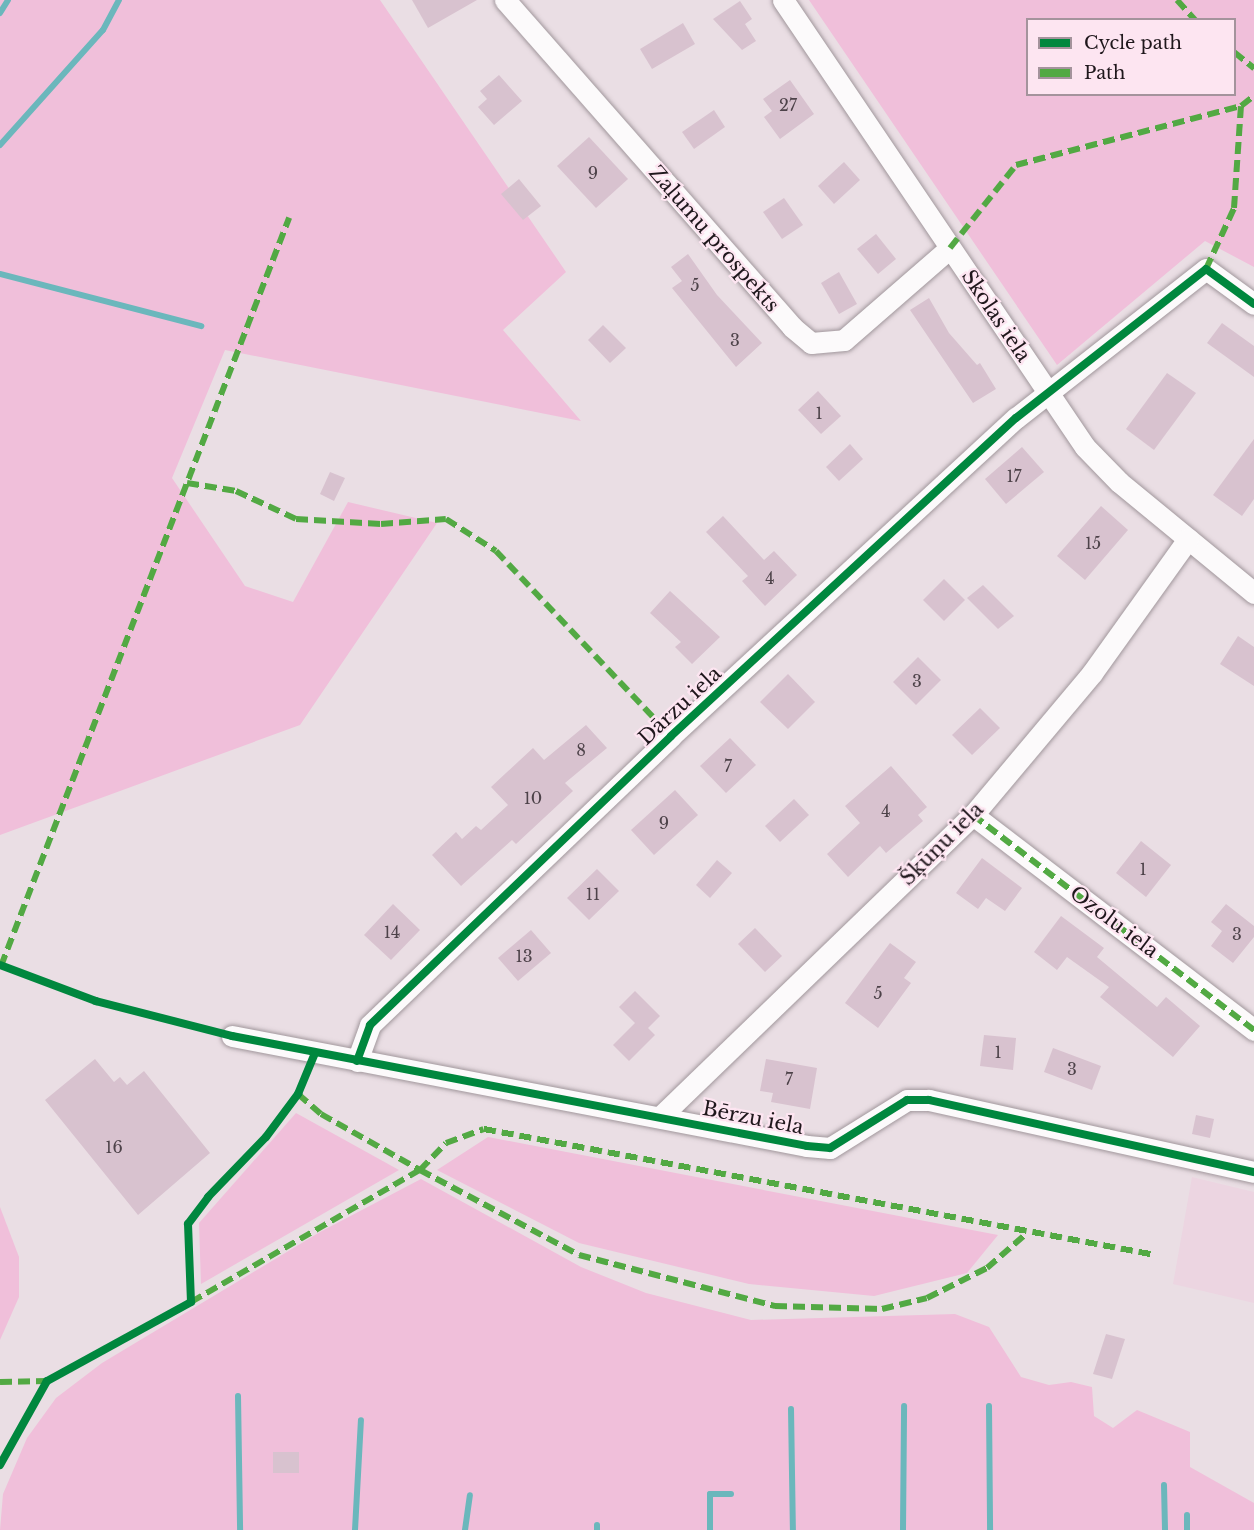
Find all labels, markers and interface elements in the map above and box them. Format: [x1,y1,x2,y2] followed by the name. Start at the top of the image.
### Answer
[1026,18,1236,96] legend
[1084,32,1182,54] text: Cycle path
[1084,62,1125,84] text: Path
[779,95,797,115] house number: 27
[644,161,784,317] street label: Zaļumu prospekts
[588,163,598,183] house number: 9
[956,265,1036,367] street label: Skolas iela
[690,275,700,295] house number: 5
[730,330,740,350] house number: 3
[815,403,823,423] house number: 1
[1006,466,1022,486] house number: 17
[1085,533,1101,553] house number: 15
[765,568,775,588] house number: 4
[634,662,726,750] street label: Dārzu iela
[912,671,922,691] house number: 3
[576,740,586,760] house number: 8
[724,756,732,776] house number: 7
[524,788,542,808] house number: 10
[896,798,988,890] street label: Šķūņu iela
[881,801,891,821] house number: 4
[659,813,669,833] house number: 9
[1139,859,1147,879] house number: 1
[1065,881,1163,963] street label: Ozolu iela
[586,884,600,904] house number: 11
[384,922,400,942] house number: 14
[1232,924,1242,944] house number: 3
[516,946,532,966] house number: 13
[873,983,883,1003] house number: 5
[994,1042,1002,1062] house number: 1
[1067,1059,1077,1079] house number: 3
[785,1069,793,1089] house number: 7
[700,1096,806,1140] street label: Bērzu iela
[105,1137,123,1157] house number: 16

